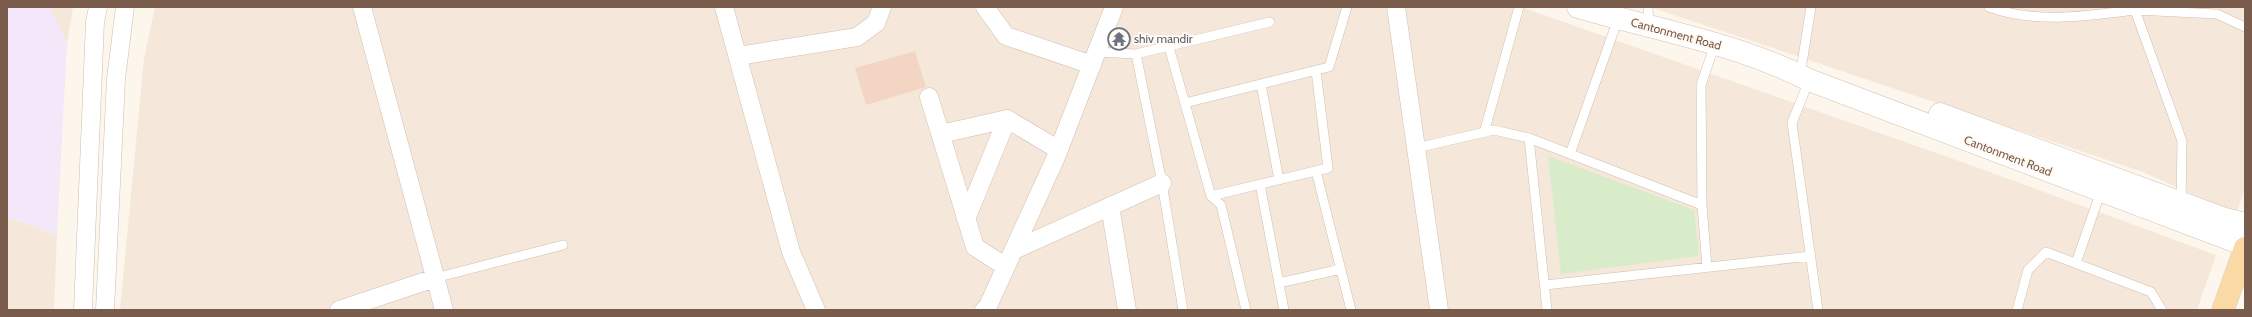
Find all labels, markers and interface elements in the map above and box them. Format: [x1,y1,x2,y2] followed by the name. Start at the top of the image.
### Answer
[1629,14,1723,53] street label: Cantonment Road
[1106,26,1132,52] temple icon: shiv mandir
[1134,31,1193,46] place label: shiv mandir
[1962,132,2054,179] street label: Cantonment Road

